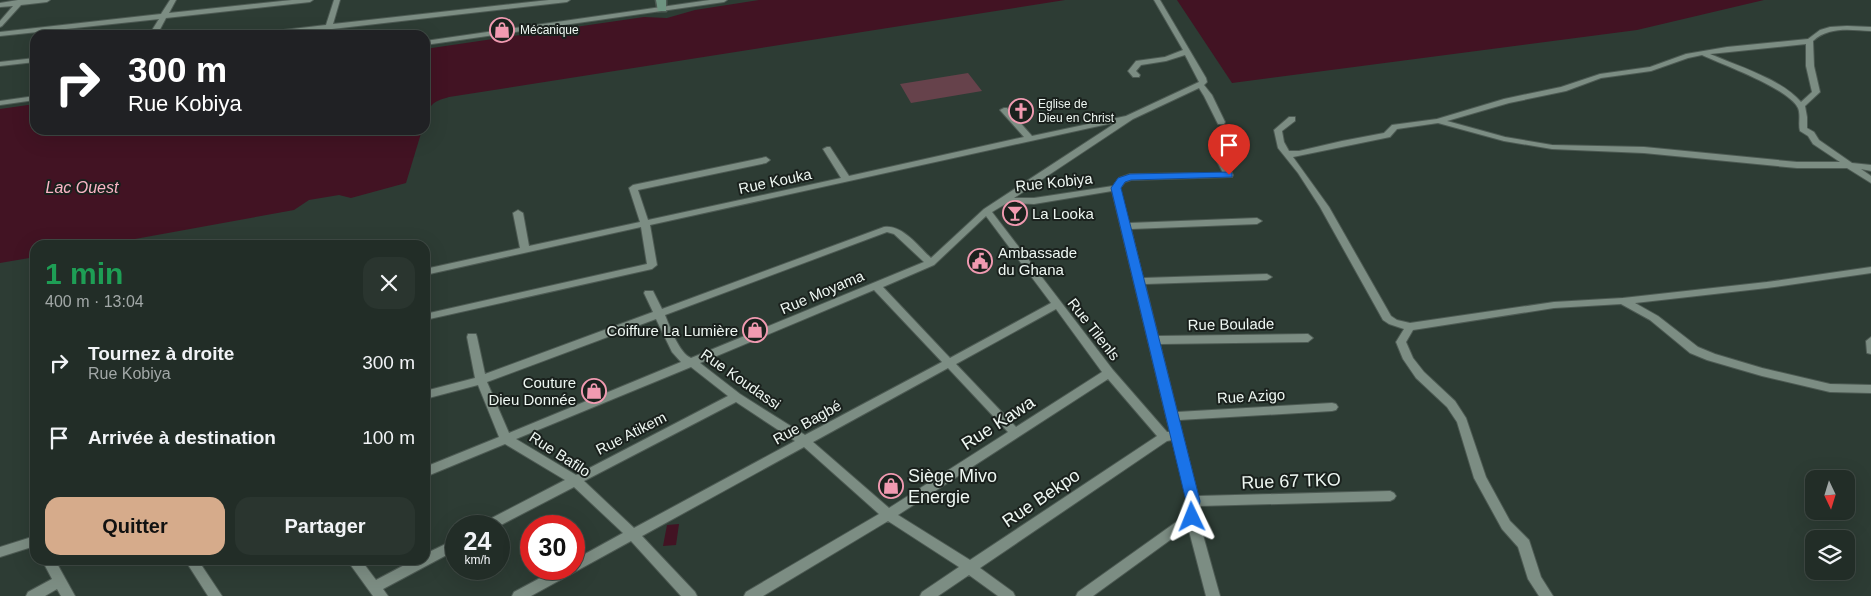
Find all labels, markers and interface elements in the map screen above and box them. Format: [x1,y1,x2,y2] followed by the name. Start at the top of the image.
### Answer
[489,17,515,43] shop icon: Mécanique
[520,23,579,37] place label: Mécanique
[45,50,110,115] icon: right
[128,50,227,89] text: 300 m
[128,91,242,116] text: Rue Kobiya
[1038,97,1115,125] place label: Eglise de Dieu en Christ
[1008,98,1034,124] church icon: Eglise de Dieu en Christ
[1208,124,1250,175] pin
[1215,131,1243,159] icon: arrive
[737,165,814,197] street label: Rue Kouka
[1015,169,1094,195] street label: Rue Kobiya
[46,179,119,196] water label: Lac Ouest
[1002,200,1028,226] bar icon: La Looka
[1032,205,1094,222] place label: La Looka
[998,244,1077,278] place label: Ambassade du Ghana
[967,248,993,274] public building icon: Ambassade du Ghana
[45,257,123,290] text: 1 min
[363,257,415,309] button: close
[778,266,867,317] street label: Rue Moyama
[45,293,144,310] text: 400 m · 13:04
[1064,295,1124,363] street label: Rue Tilenls
[1187,315,1275,333] street label: Rue Boulade
[742,317,768,343] shop icon: Coiffure La Lumière
[607,322,738,339] place label: Coiffure La Lumière
[88,343,234,364] text: Tournez à droite
[698,345,784,413] street label: Rue Koudassi
[45,349,73,377] icon: right
[362,352,415,373] text: 300 m
[88,365,171,382] text: Rue Kobiya
[488,374,576,408] place label: Couture Dieu Donnée
[581,378,607,404] shop icon: Couture Dieu Donnée
[1216,386,1286,406] street label: Rue Azigo
[958,391,1039,454] street label: Rue Kawa
[770,396,844,448] street label: Rue Bagbé
[593,408,669,458] street label: Rue Atikem
[45,424,73,452] icon: arrive
[88,427,276,448] text: Arrivée à destination
[362,427,415,448] text: 100 m
[526,428,594,480] street label: Rue Bafilo
[998,465,1084,531] street label: Rue Bekpo
[908,466,997,507] place label: Siège Mivo Energie
[1241,469,1341,493] street label: Rue 67 TKO
[1805,470,1855,520] north arrow
[1805,470,1855,580] map controls
[878,473,904,499] shop icon: Siège Mivo Energie
[1165,490,1217,542] position arrow
[45,497,225,555] button: Quitter
[235,497,415,555] button: Partager
[520,515,585,580] speed limit sign: 30
[464,527,491,555] text: 24
[1805,530,1855,580] button: layers
[464,553,491,567] text: km/h

